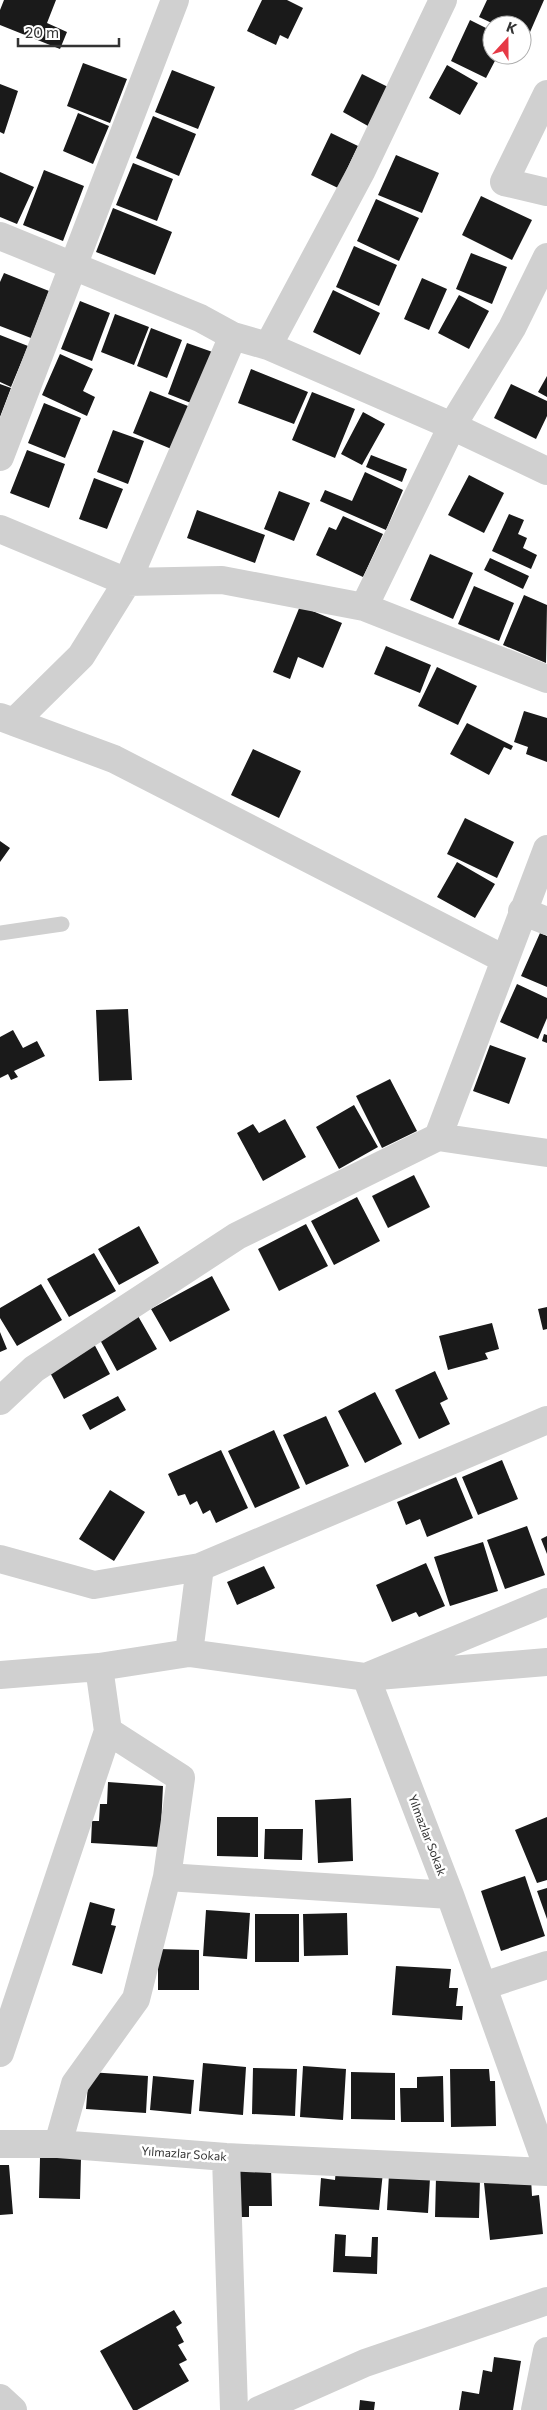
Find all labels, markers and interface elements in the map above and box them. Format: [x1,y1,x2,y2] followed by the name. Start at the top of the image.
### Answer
[18,15,119,47] scale bar
[482,15,532,65] north arrow
[504,18,520,37] text: K
[25,23,59,41] text: 20 m
[406,1792,450,1878] street label: Yılmazlar Sokak
[141,2143,228,2163] street label: Yılmazlar Sokak

